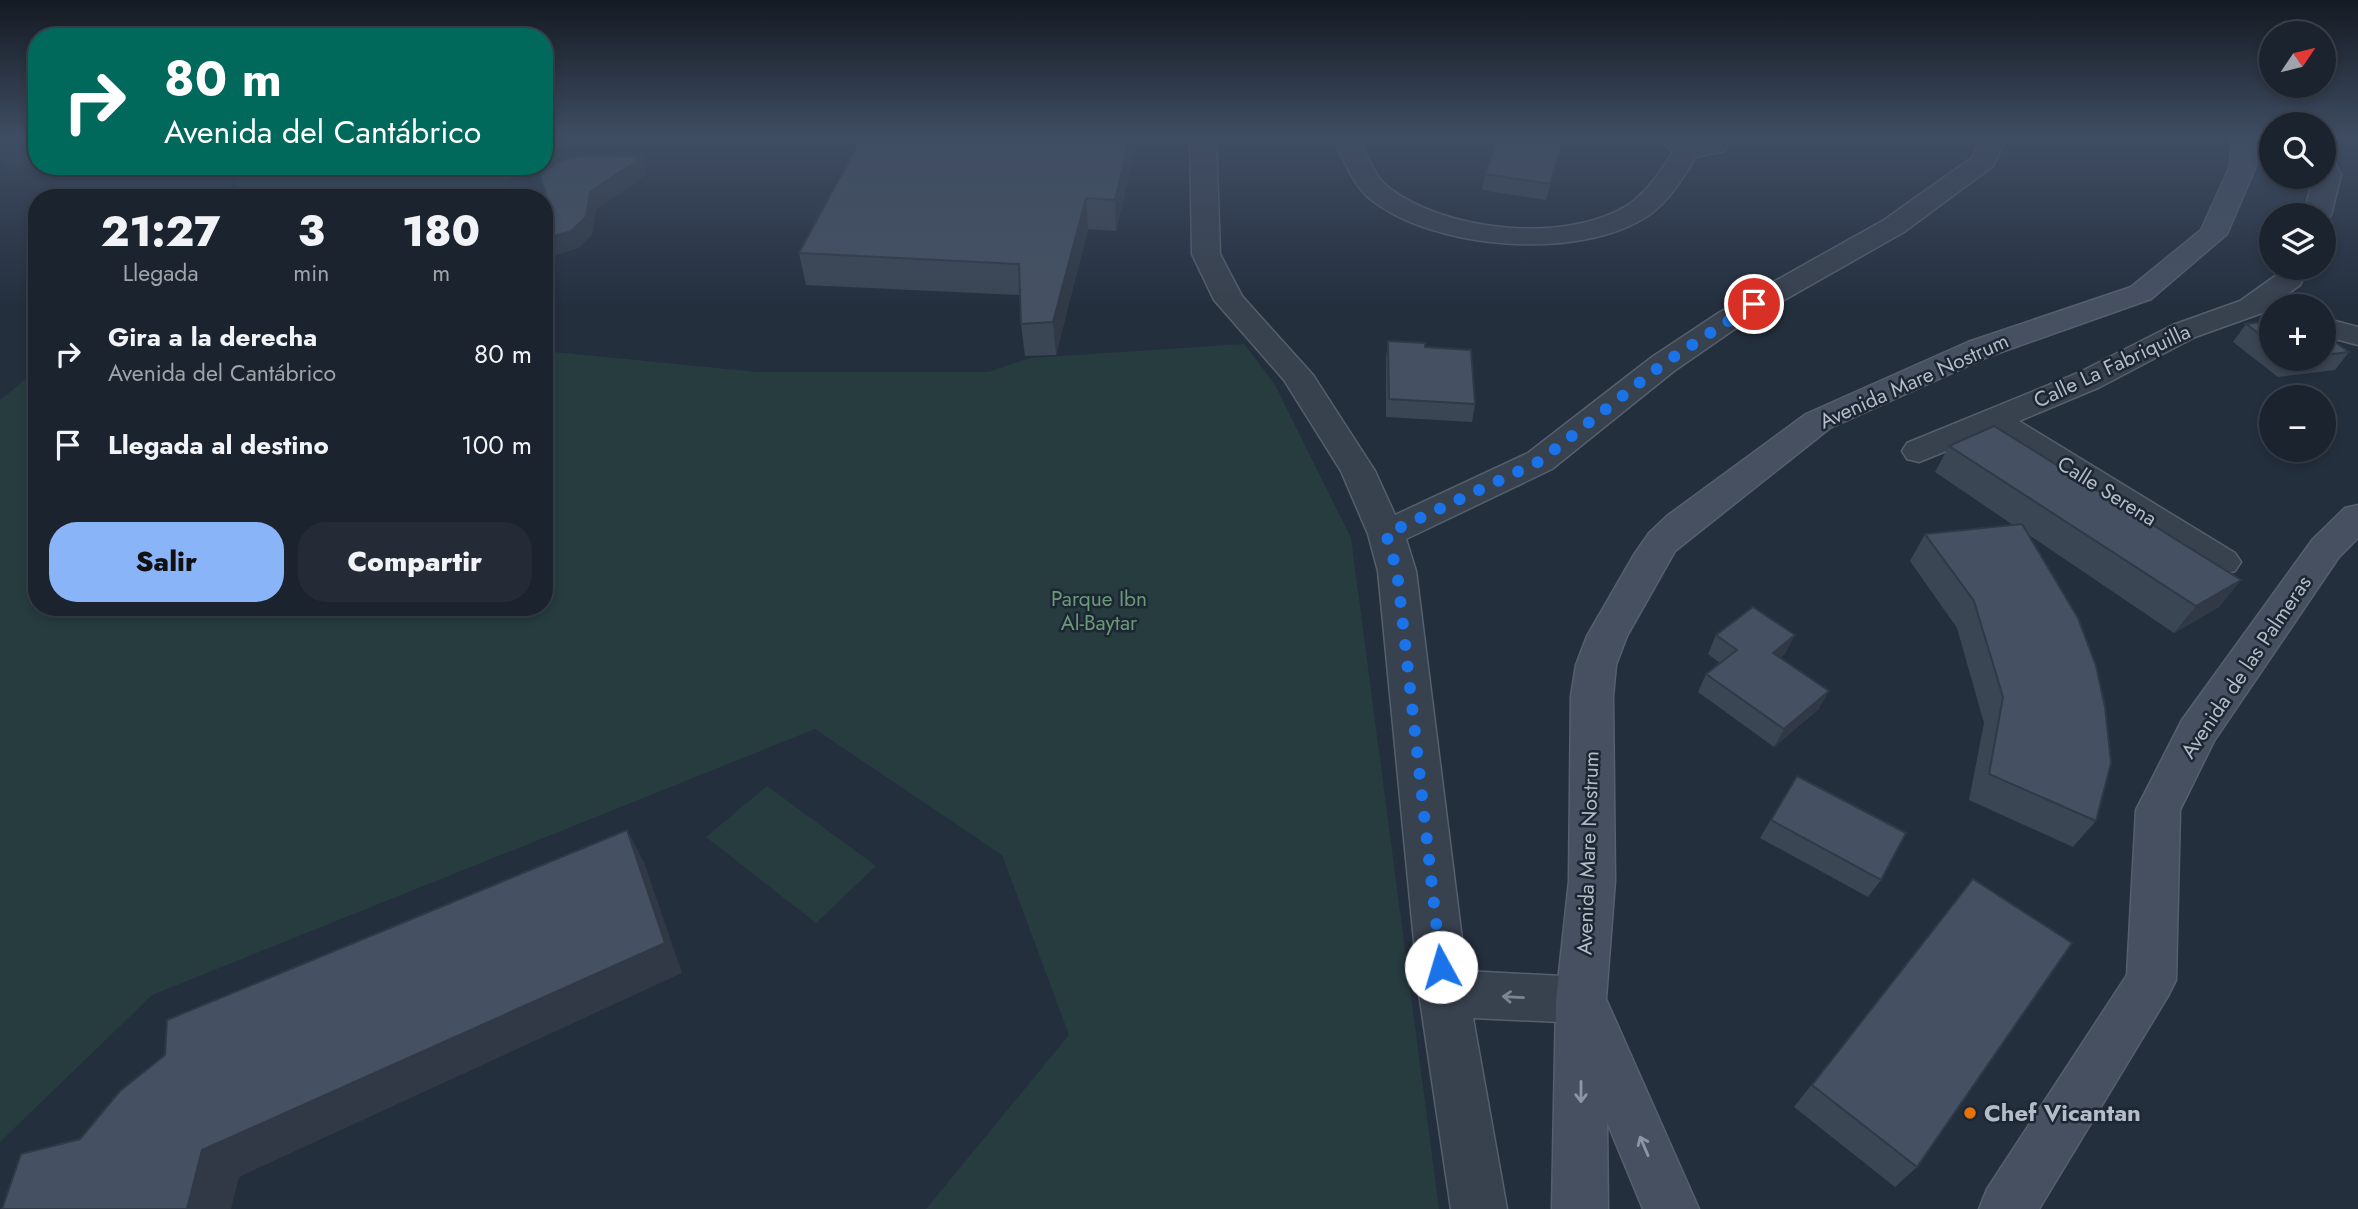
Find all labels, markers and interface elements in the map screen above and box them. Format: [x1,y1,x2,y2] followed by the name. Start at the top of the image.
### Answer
[2259,21,2336,98] north arrow
[2259,21,2336,462] map controls
[164,44,282,114] text: 80 m
[49,56,140,147] icon: right
[164,109,481,155] text: Avenida del Cantábrico
[2259,112,2336,189] button: search
[101,201,220,262] text: 21:27
[298,201,325,262] text: 3
[402,201,480,262] text: 180
[2259,203,2336,280] button: layers
[123,256,199,290] text: Llegada
[293,256,329,290] text: min
[432,256,450,290] text: m
[1724,274,1784,334] pin
[1735,285,1773,323] icon: arrive
[2259,294,2336,371] button: +
[2029,316,2195,416] street label: Calle La Fabriquilla
[108,318,317,356] text: Gira a la derecha
[1815,326,2013,436] street label: Avenida Mare Nostrum
[49,335,87,373] icon: right
[474,335,532,373] text: 80 m
[108,356,336,390] text: Avenida del Cantábrico
[2259,385,2336,462] button: −
[49,426,87,464] icon: arrive
[108,426,329,464] text: Llegada al destino
[461,426,532,464] text: 100 m
[2051,448,2163,534] street label: Calle Serena
[49,522,284,602] button: Salir
[298,522,532,602] button: Compartir
[2173,570,2319,764] street label: Avenida de las Palmeras
[1051,584,1147,638] park label: Parque Ibn Al-Baytar
[1569,750,1607,956] street label: Avenida Mare Nostrum
[1404,930,1478,1004] position arrow
[1502,990,1525,1003] one-way arrow
[1574,1081,1588,1104] one-way arrow
[1984,1095,2141,1130] place label: Chef Vicantan
[1962,1105,1978,1121] marker: Chef Vicantan
[1637,1136,1650,1158] one-way arrow

